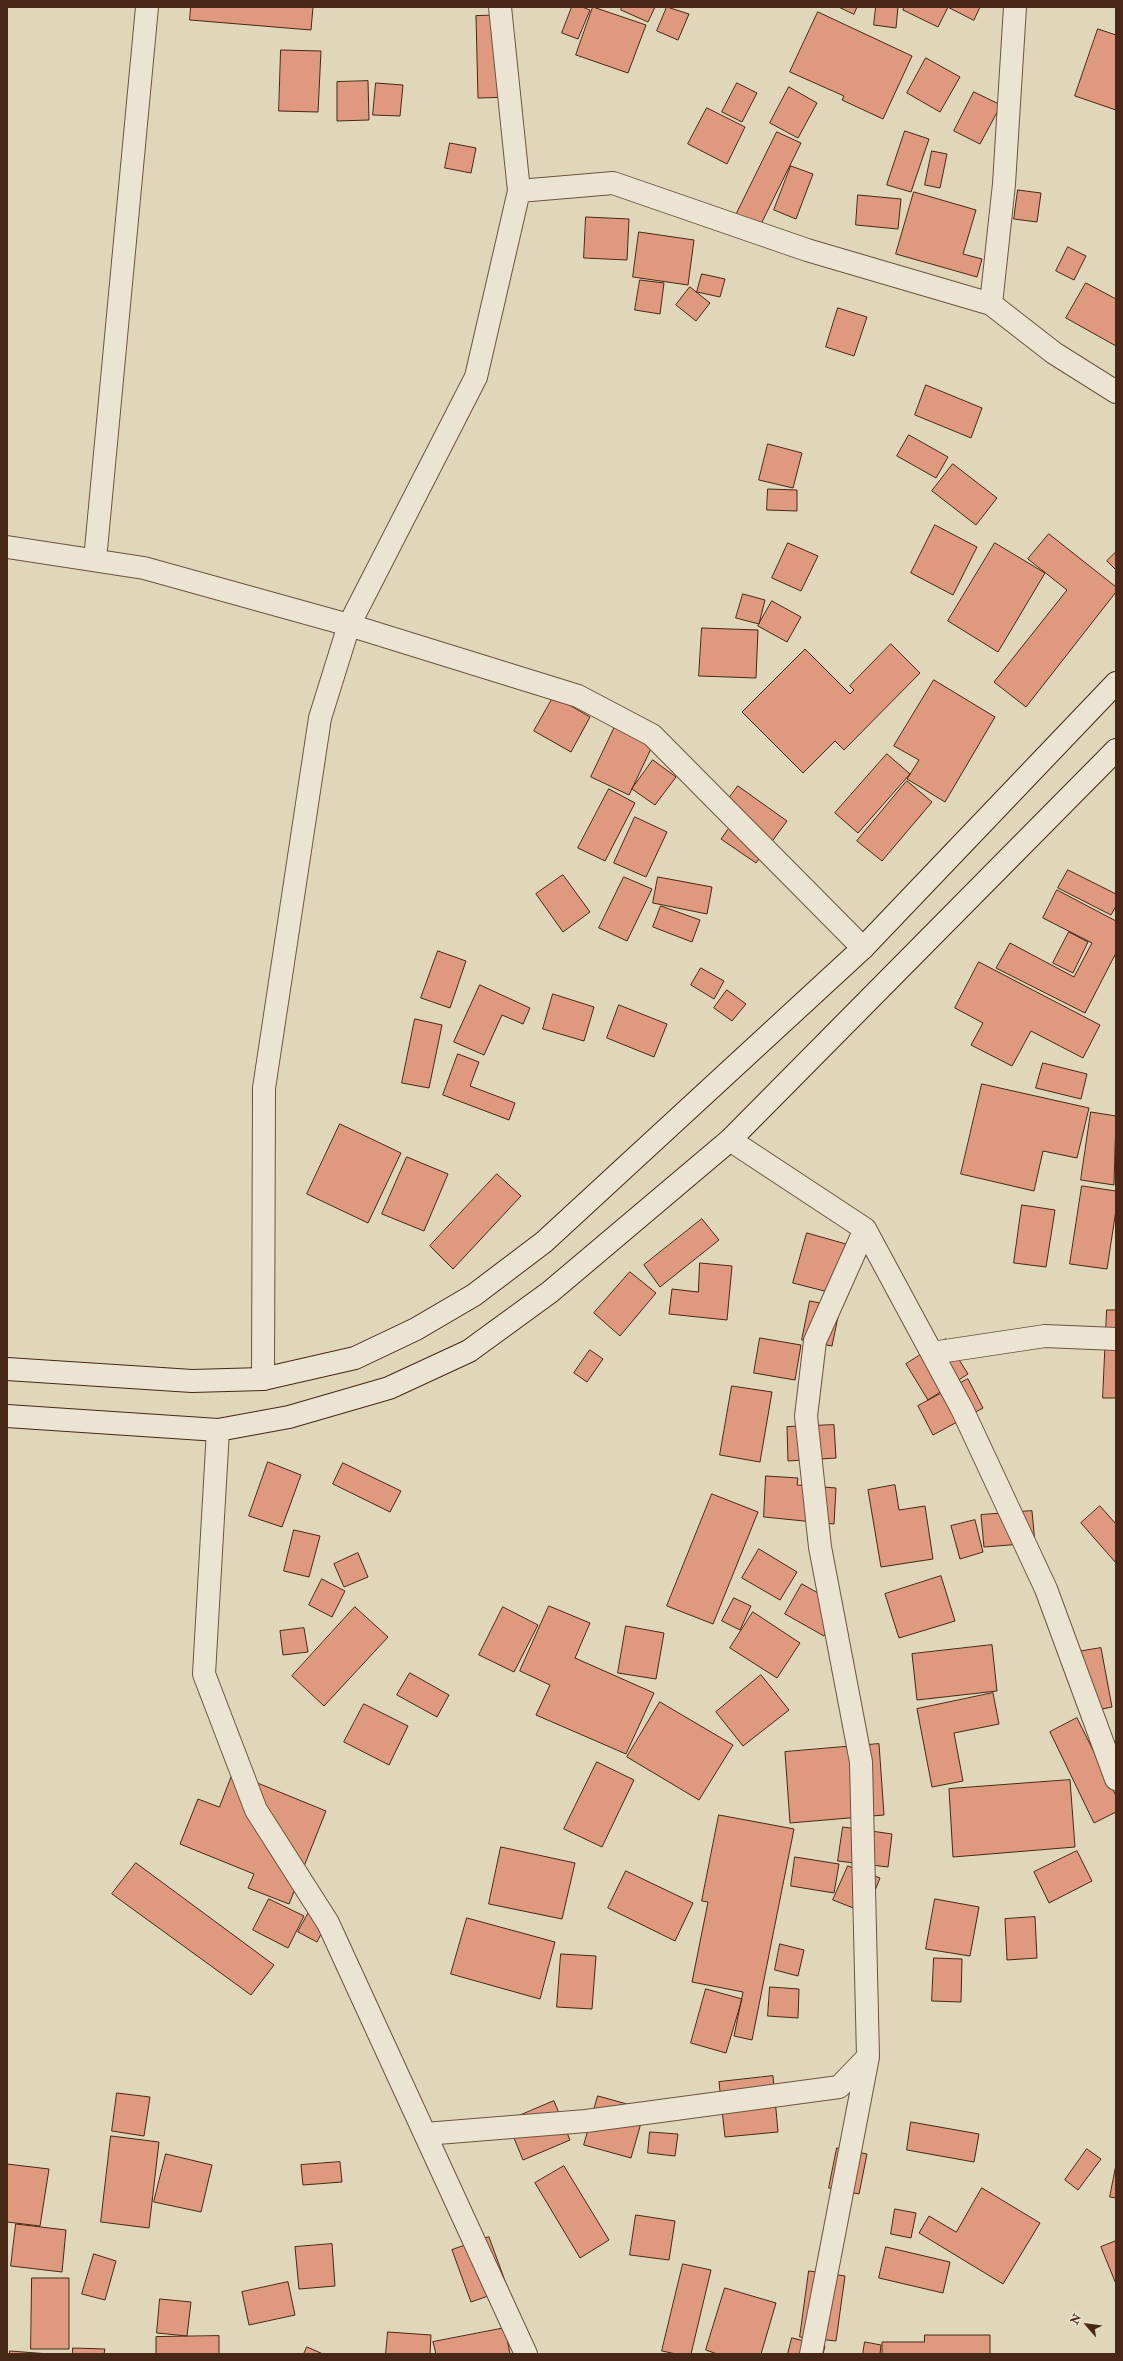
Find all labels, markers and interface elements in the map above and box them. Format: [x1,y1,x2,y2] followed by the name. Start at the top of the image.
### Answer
[1067,2305,1107,2345] north arrow
[1068,2312,1084,2327] text: N

